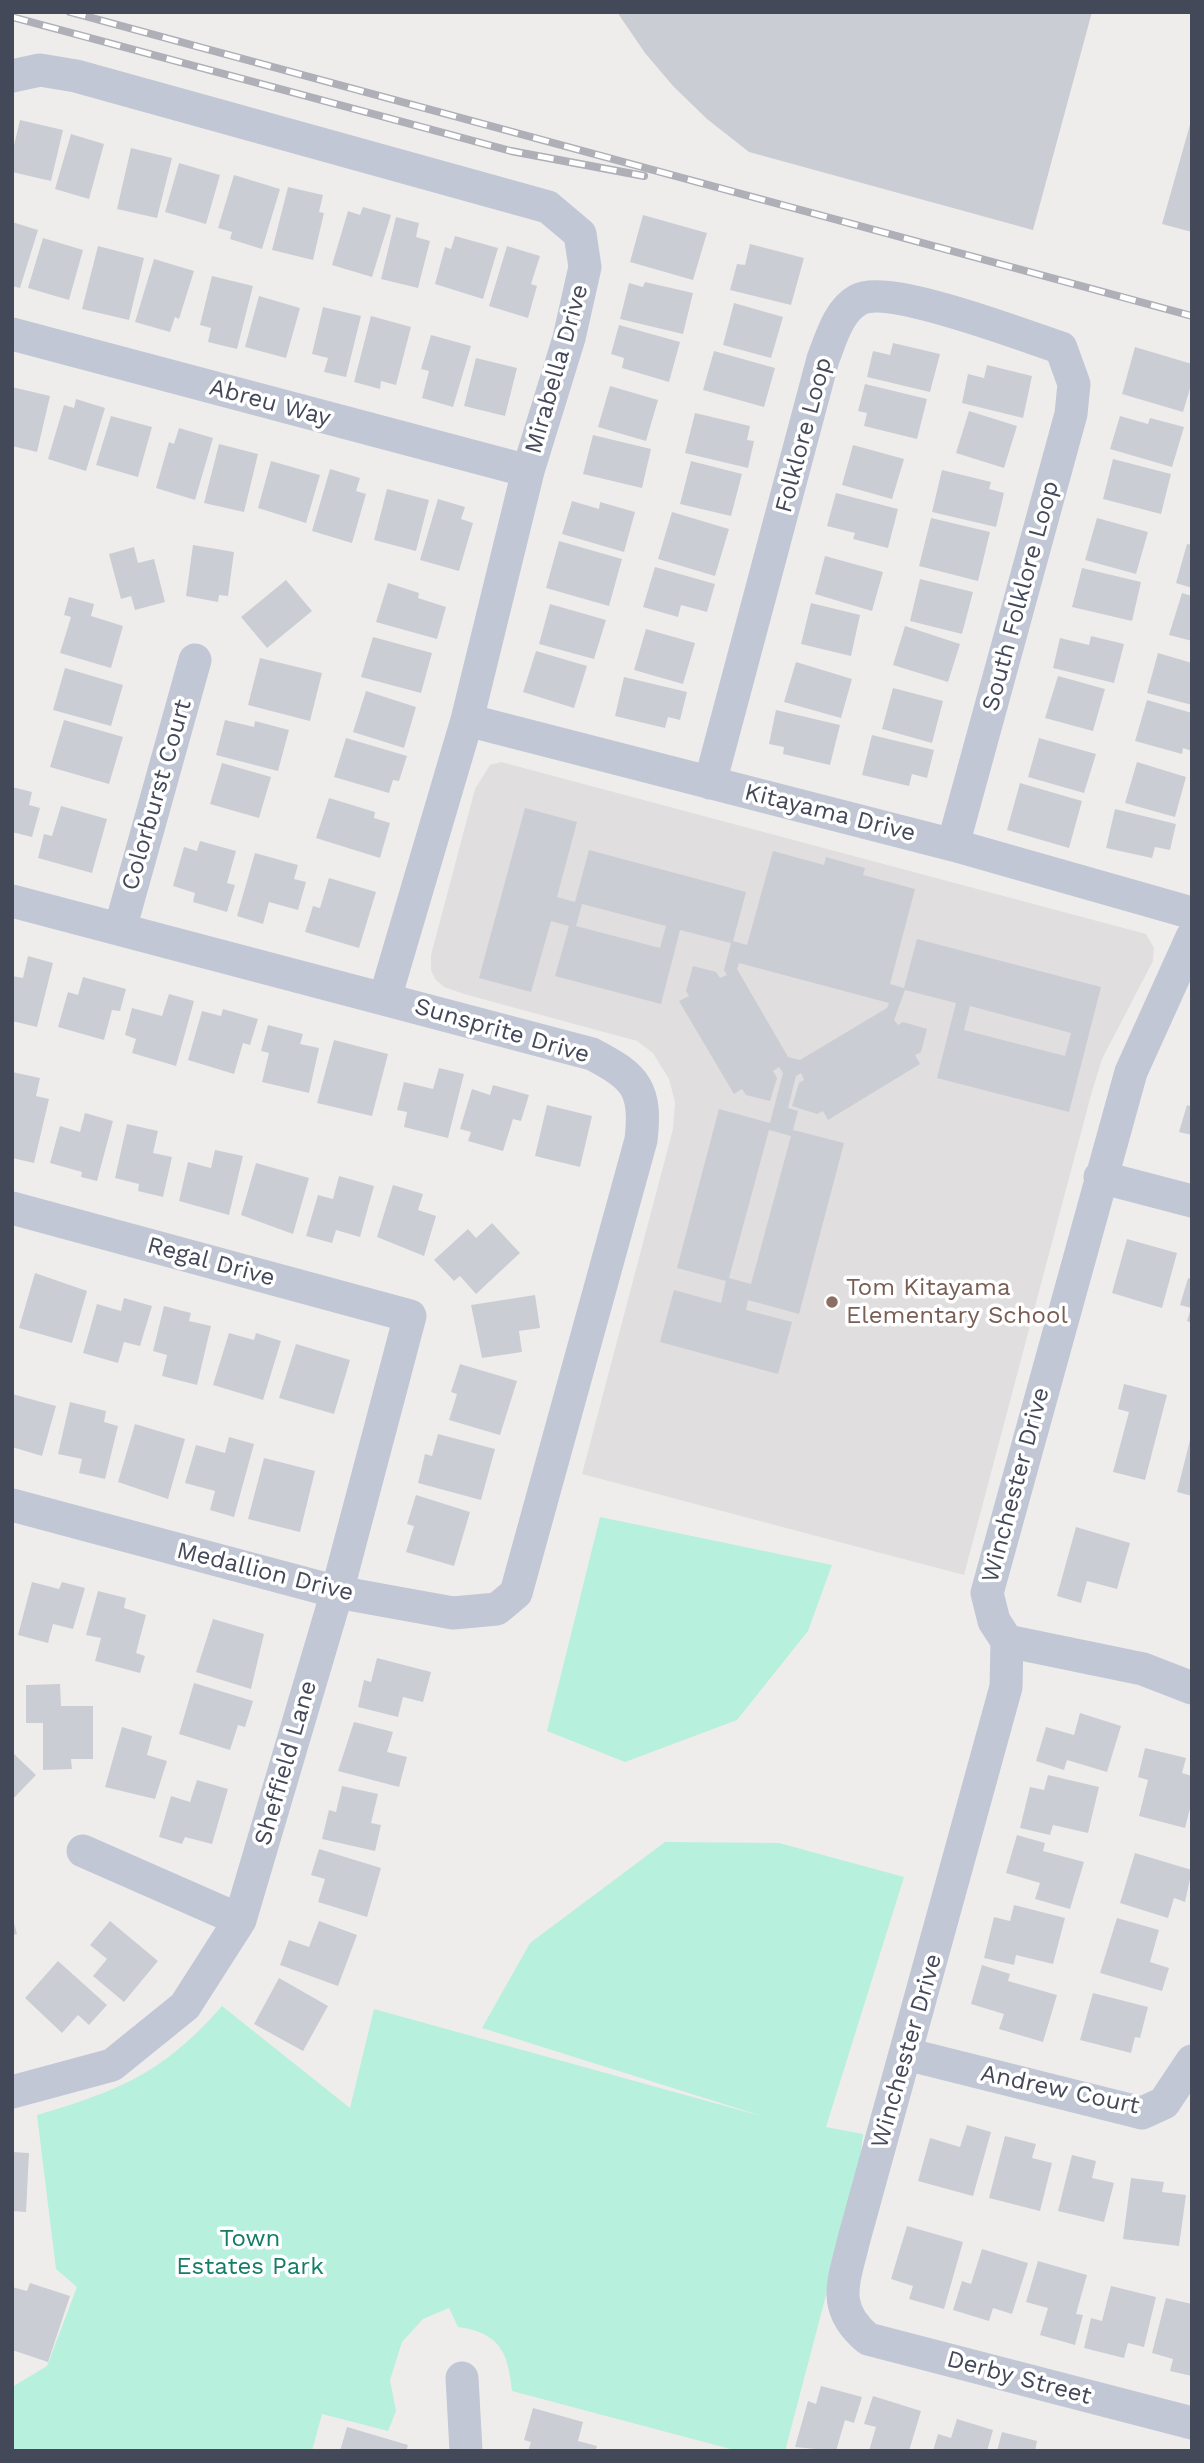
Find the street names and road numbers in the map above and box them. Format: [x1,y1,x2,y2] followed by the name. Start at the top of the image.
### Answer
[519,281,595,457] street label: Mirabella Drive
[769,354,839,516] street label: Folklore Loop
[206,373,334,433] street label: Abreu Way
[976,478,1066,714] street label: South Folklore Loop
[116,696,198,894] street label: Colorburst Court
[742,778,918,848] street label: Kitayama Drive
[411,992,593,1070] street label: Sunsprite Drive
[144,1231,278,1293] street label: Regal Drive
[976,1384,1056,1586] street label: Winchester Drive
[174,1536,356,1608] street label: Medallion Drive
[249,1677,323,1849] street label: Sheffield Lane
[866,1951,948,2151] street label: Winchester Drive
[978,2059,1142,2121] street label: Andrew Court
[944,2345,1094,2411] street label: Derby Street

